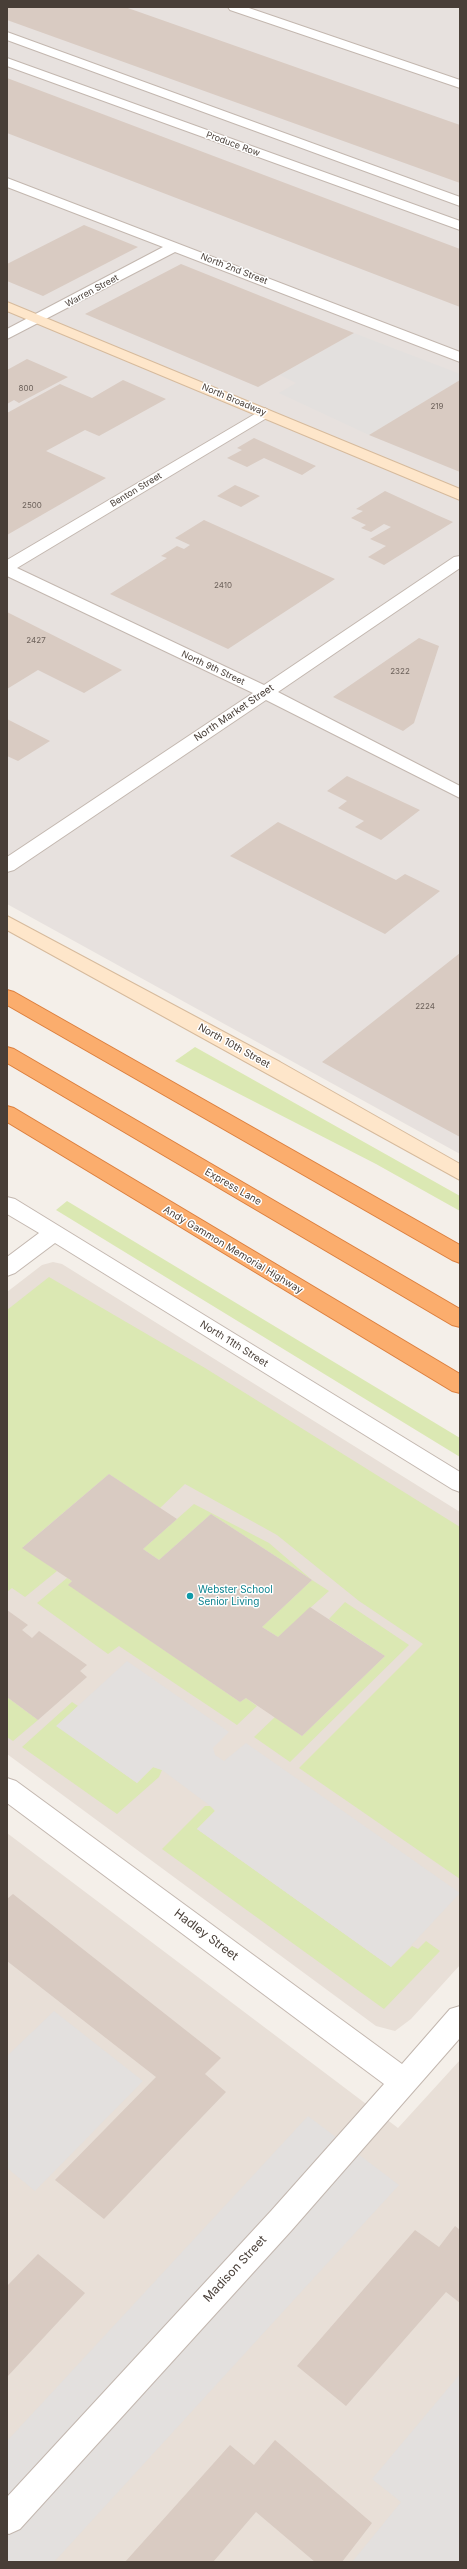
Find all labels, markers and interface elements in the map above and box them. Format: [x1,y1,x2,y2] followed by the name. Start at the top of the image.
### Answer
[205,129,261,159] street label: Produce Row
[199,251,269,287] street label: North 2nd Street
[64,272,120,310] street label: Warren Street
[200,382,268,418] street label: North Broadway
[18,384,34,394] house number: 800
[430,402,444,412] house number: 219
[108,470,164,510] street label: Benton Street
[22,501,42,511] house number: 2500
[214,581,232,591] house number: 2410
[26,636,46,646] house number: 2427
[180,649,246,687] street label: North 9th Street
[390,667,410,677] house number: 2322
[192,682,276,744] street label: North Market Street
[415,1002,435,1012] house number: 2224
[196,1021,272,1071] street label: North 10th Street
[203,1166,263,1208] street label: Express Lane
[161,1203,305,1297] street label: Andy Gammon Memorial Highway
[198,1318,270,1370] street label: North 11th Street
[198,1584,273,1608] place label: Webster School Senior Living
[185,1591,195,1601] marker: Webster School Senior Living
[171,1906,241,1964] street label: Hadley Street
[201,2233,269,2305] street label: Madison Street

